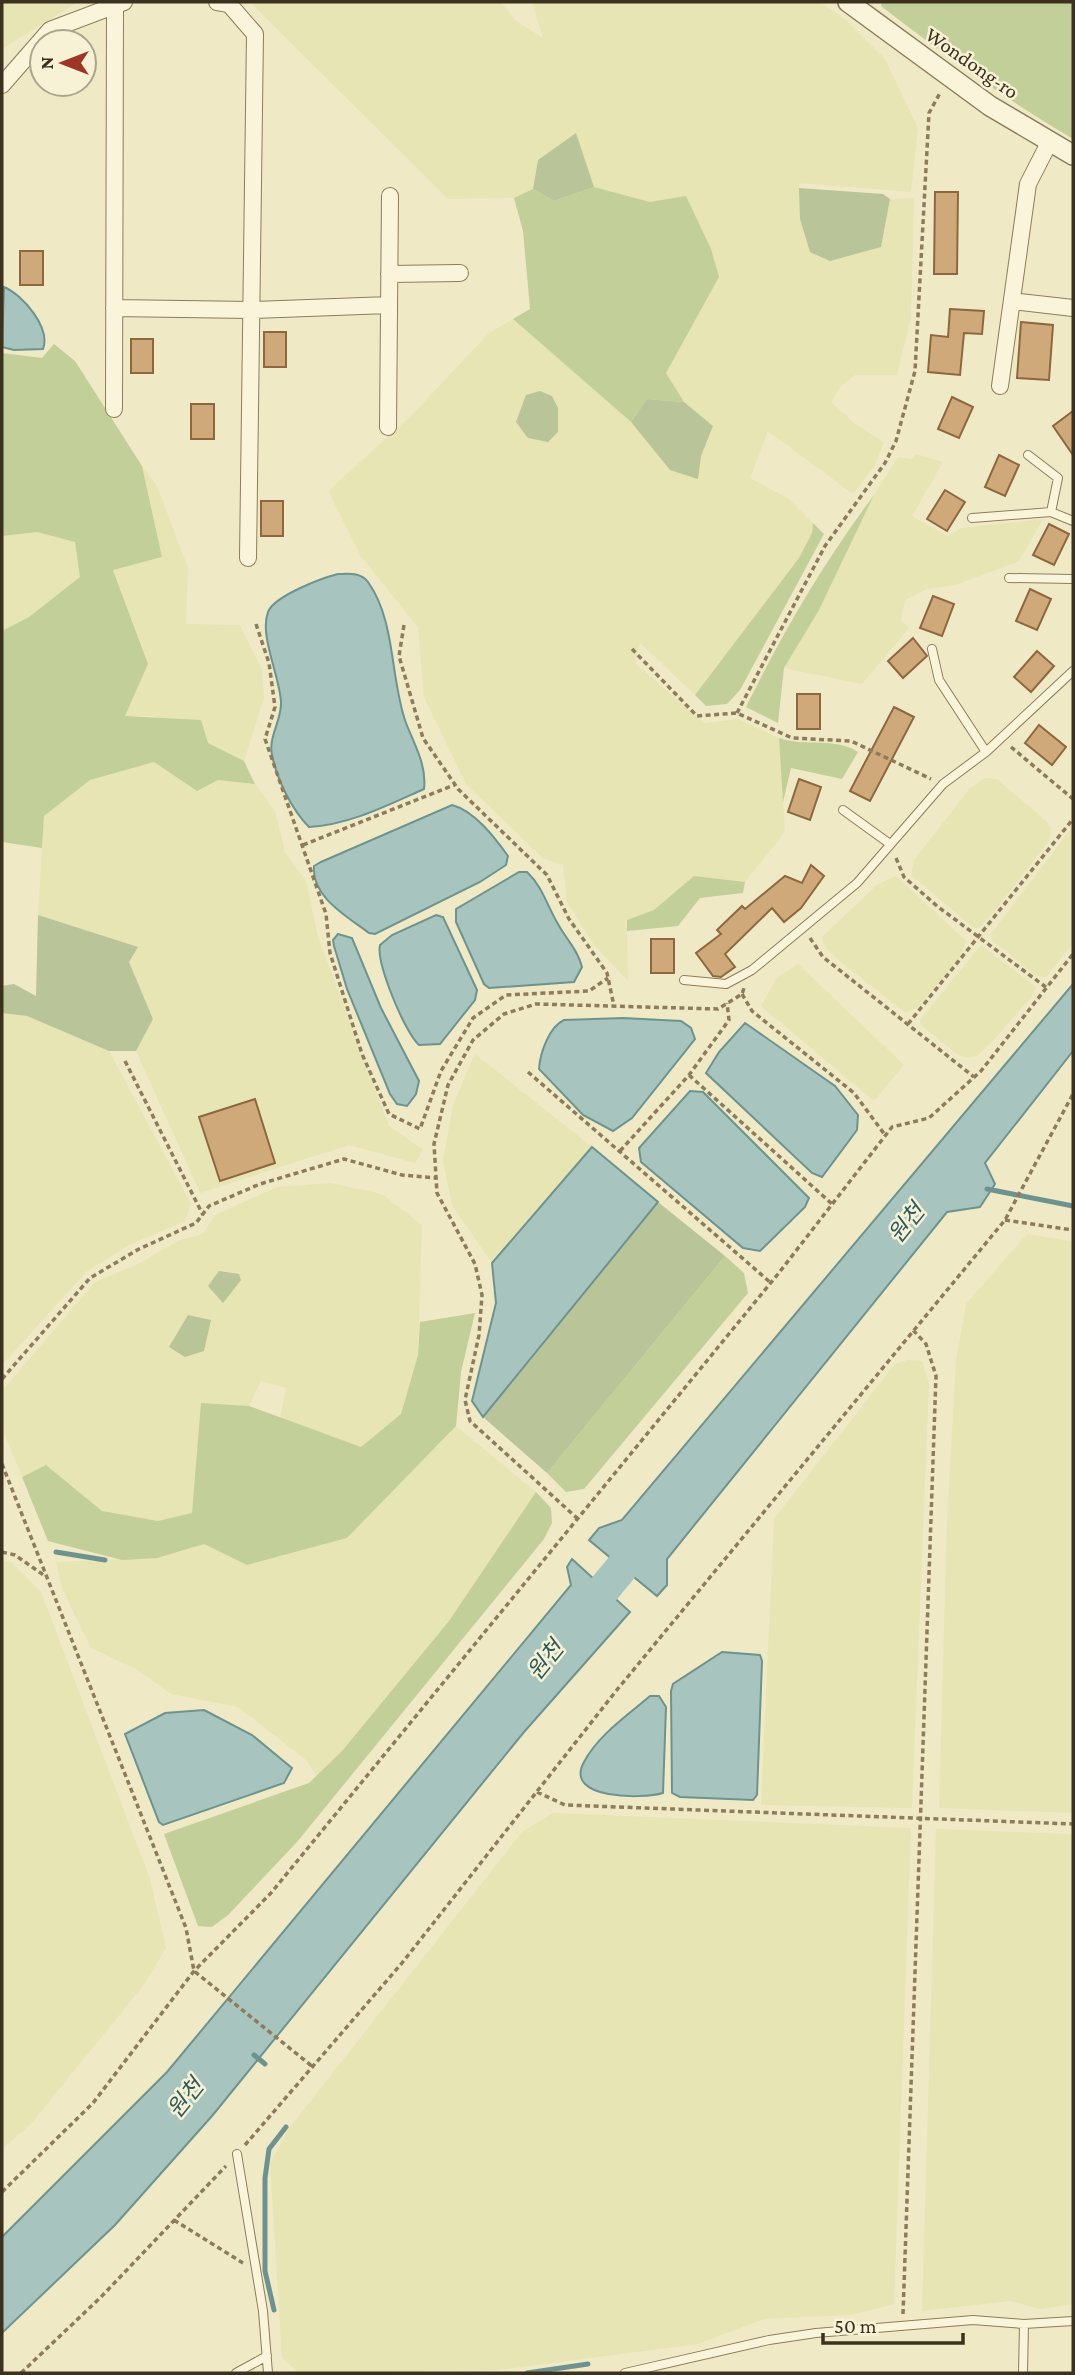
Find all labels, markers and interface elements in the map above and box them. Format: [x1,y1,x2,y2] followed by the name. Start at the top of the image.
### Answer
[921,22,1023,104] street label: Wondong-ro
[28,28,98,98] north arrow
[36,56,57,69] text: N
[883,1196,931,1248] water label: 원천
[522,1633,570,1685] water label: 원천
[162,2071,210,2123] water label: 원천
[823,2302,963,2346] scale bar
[834,2314,877,2338] text: 50 m

